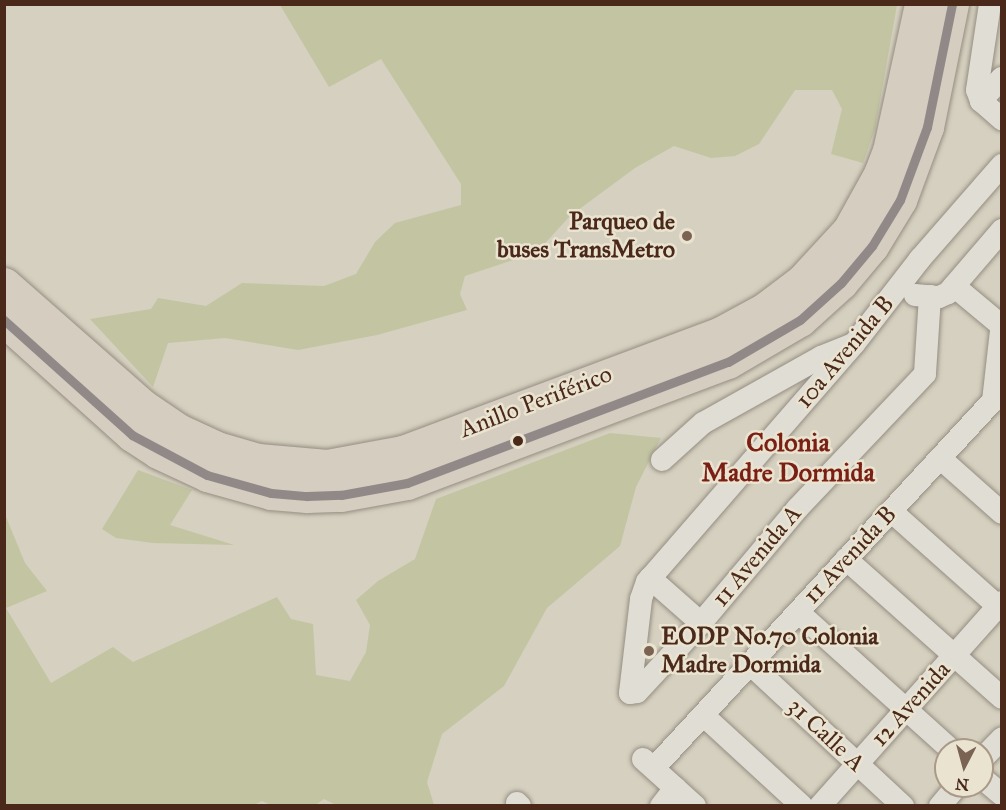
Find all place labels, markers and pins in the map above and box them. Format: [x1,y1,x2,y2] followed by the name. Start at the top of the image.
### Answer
[497,208,675,264] place label: Parqueo de buses TransMetro
[680,229,694,243] marker: Parqueo de buses TransMetro
[512,435,524,447] unlabelled marker
[661,623,878,679] place label: EODP No.70 Colonia Madre Dormida
[642,644,656,658] marker: EODP No.70 Colonia Madre Dormida

